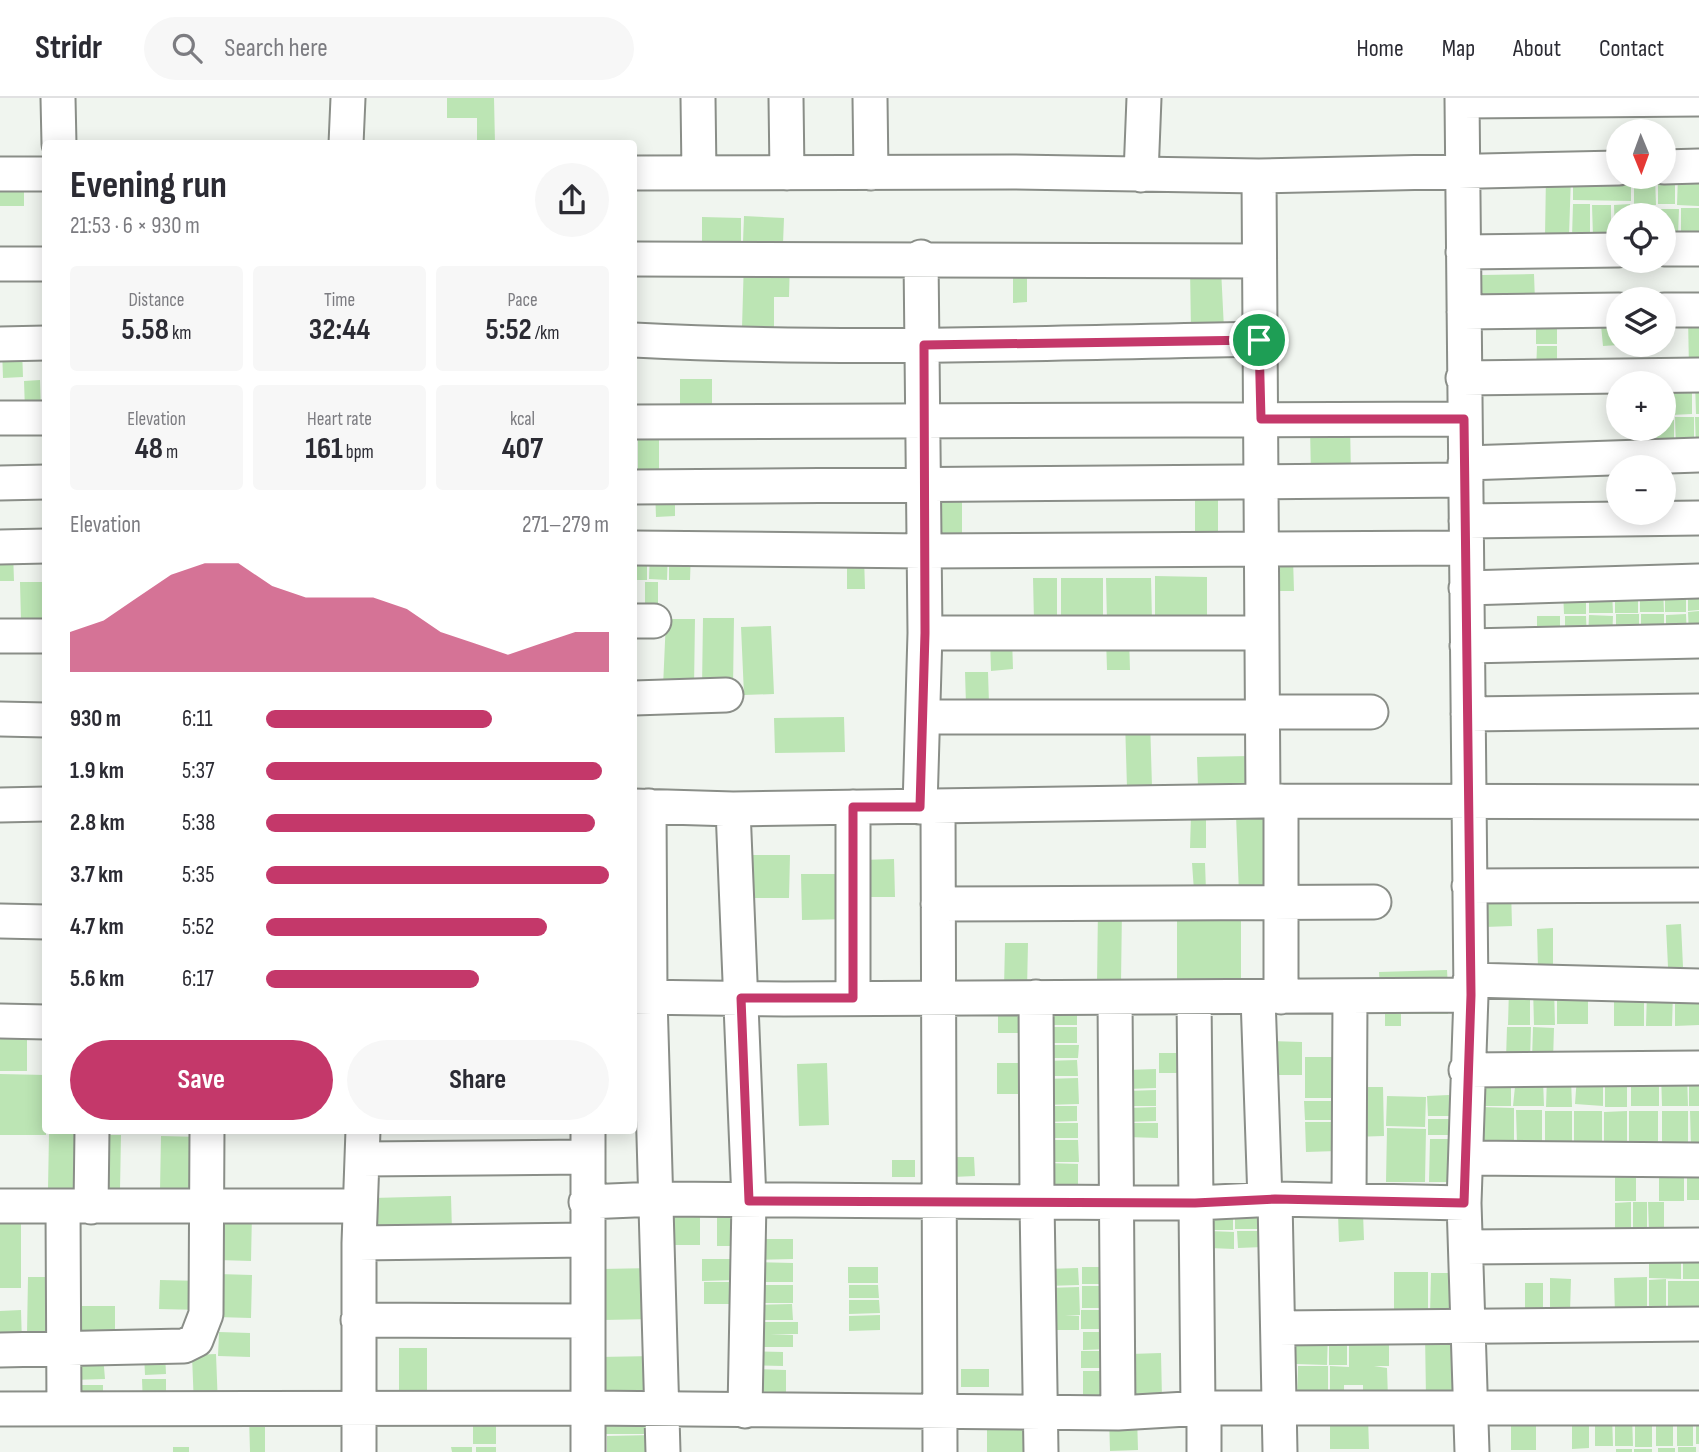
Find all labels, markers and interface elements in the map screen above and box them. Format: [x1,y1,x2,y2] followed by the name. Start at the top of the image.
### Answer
[144,17,634,80] search box
[35,28,102,68] text: Stridr
[168,29,206,67] icon: search
[224,33,328,64] text: Search here
[1356,34,1404,63] text: Home
[1442,34,1475,63] text: Map
[1513,34,1561,63] text: About
[1599,34,1664,63] text: Contact
[1606,119,1676,189] north arrow
[1606,119,1676,525] map controls
[70,163,227,208] text: Evening run
[535,163,609,237] button: share
[1606,203,1676,273] button: locate
[70,212,200,240] text: 21:53 · 6 × 930 m
[1606,287,1676,357] button: layers
[128,289,185,312] text: Distance
[324,289,355,312] text: Time
[507,289,538,312] text: Pace
[1229,310,1289,370] pin
[122,312,169,348] text: 5.58
[309,312,370,348] text: 32:44
[486,312,532,348] text: 5:52
[1240,321,1278,359] icon: arrive
[169,322,191,345] text: km
[532,322,559,345] text: /km
[1606,371,1676,441] button: +
[127,408,186,431] text: Elevation
[307,408,372,431] text: Heart rate
[510,408,535,431] text: kcal
[135,431,163,467] text: 48
[305,431,343,467] text: 161
[502,431,543,467] text: 407
[163,441,178,464] text: m
[343,441,374,464] text: bpm
[1606,455,1676,525] button: −
[70,511,141,539] text: Elevation
[522,511,609,539] text: 271–279 m
[70,705,121,733] text: 930 m
[182,705,213,733] text: 6:11
[70,757,124,785] text: 1.9 km
[182,757,214,785] text: 5:37
[70,809,125,837] text: 2.8 km
[182,809,215,837] text: 5:38
[70,861,123,889] text: 3.7 km
[182,861,214,889] text: 5:35
[70,913,124,941] text: 4.7 km
[182,913,214,941] text: 5:52
[70,965,124,993] text: 5.6 km
[182,965,214,993] text: 6:17
[70,1040,333,1120] button: Save
[347,1040,609,1120] button: Share

